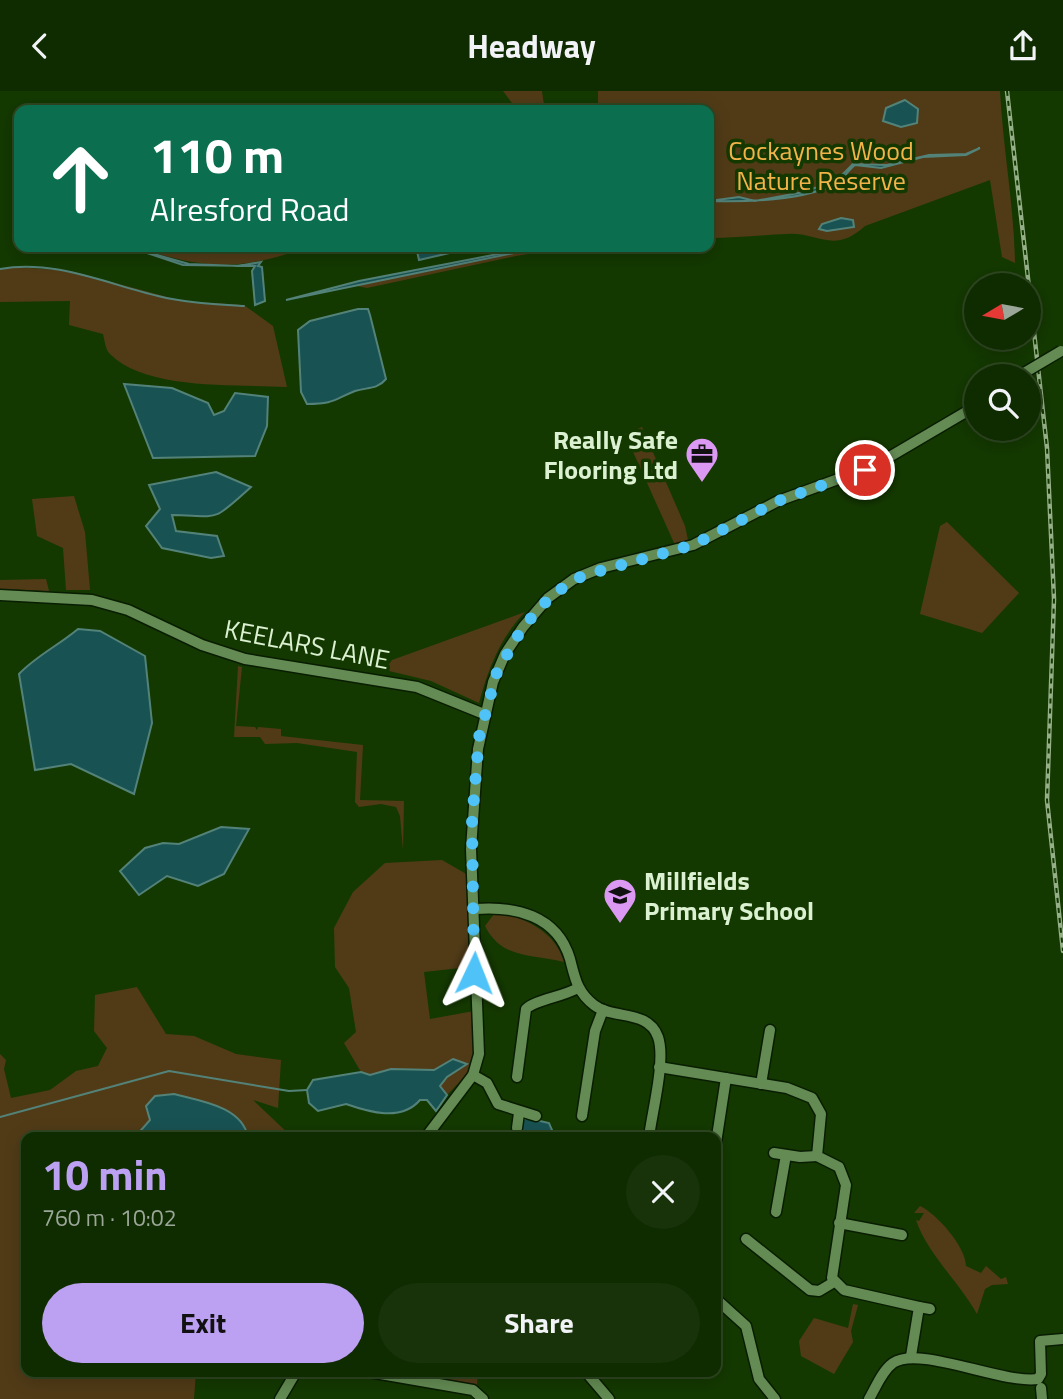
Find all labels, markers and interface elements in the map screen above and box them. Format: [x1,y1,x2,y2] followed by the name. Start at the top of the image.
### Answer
[467,22,596,70] text: Headway
[21,27,59,65] icon: back
[1004,27,1042,65] icon: share
[150,117,284,192] text: 110 m
[728,131,914,200] park label: Cockaynes Wood Nature Reserve
[35,133,126,224] icon: ahead
[150,185,349,233] text: Alresford Road
[964,273,1041,350] north arrow
[964,273,1041,441] map controls
[964,364,1041,441] button: search
[543,420,678,489] place label: Really Safe Flooring Ltd
[683,435,721,484] office icon: Really Safe Flooring Ltd
[835,440,895,500] pin
[846,451,884,489] icon: arrive
[221,609,393,679] street label: KEELARS LANE
[644,861,814,930] place label: Millfields Primary School
[601,876,639,925] school or university icon: Millfields Primary School
[437,936,511,1010] position arrow
[42,1142,168,1206] text: 10 min
[626,1155,700,1229] button: close
[42,1200,177,1235] text: 760 m · 10:02
[42,1283,364,1363] button: Exit
[378,1283,700,1363] button: Share

